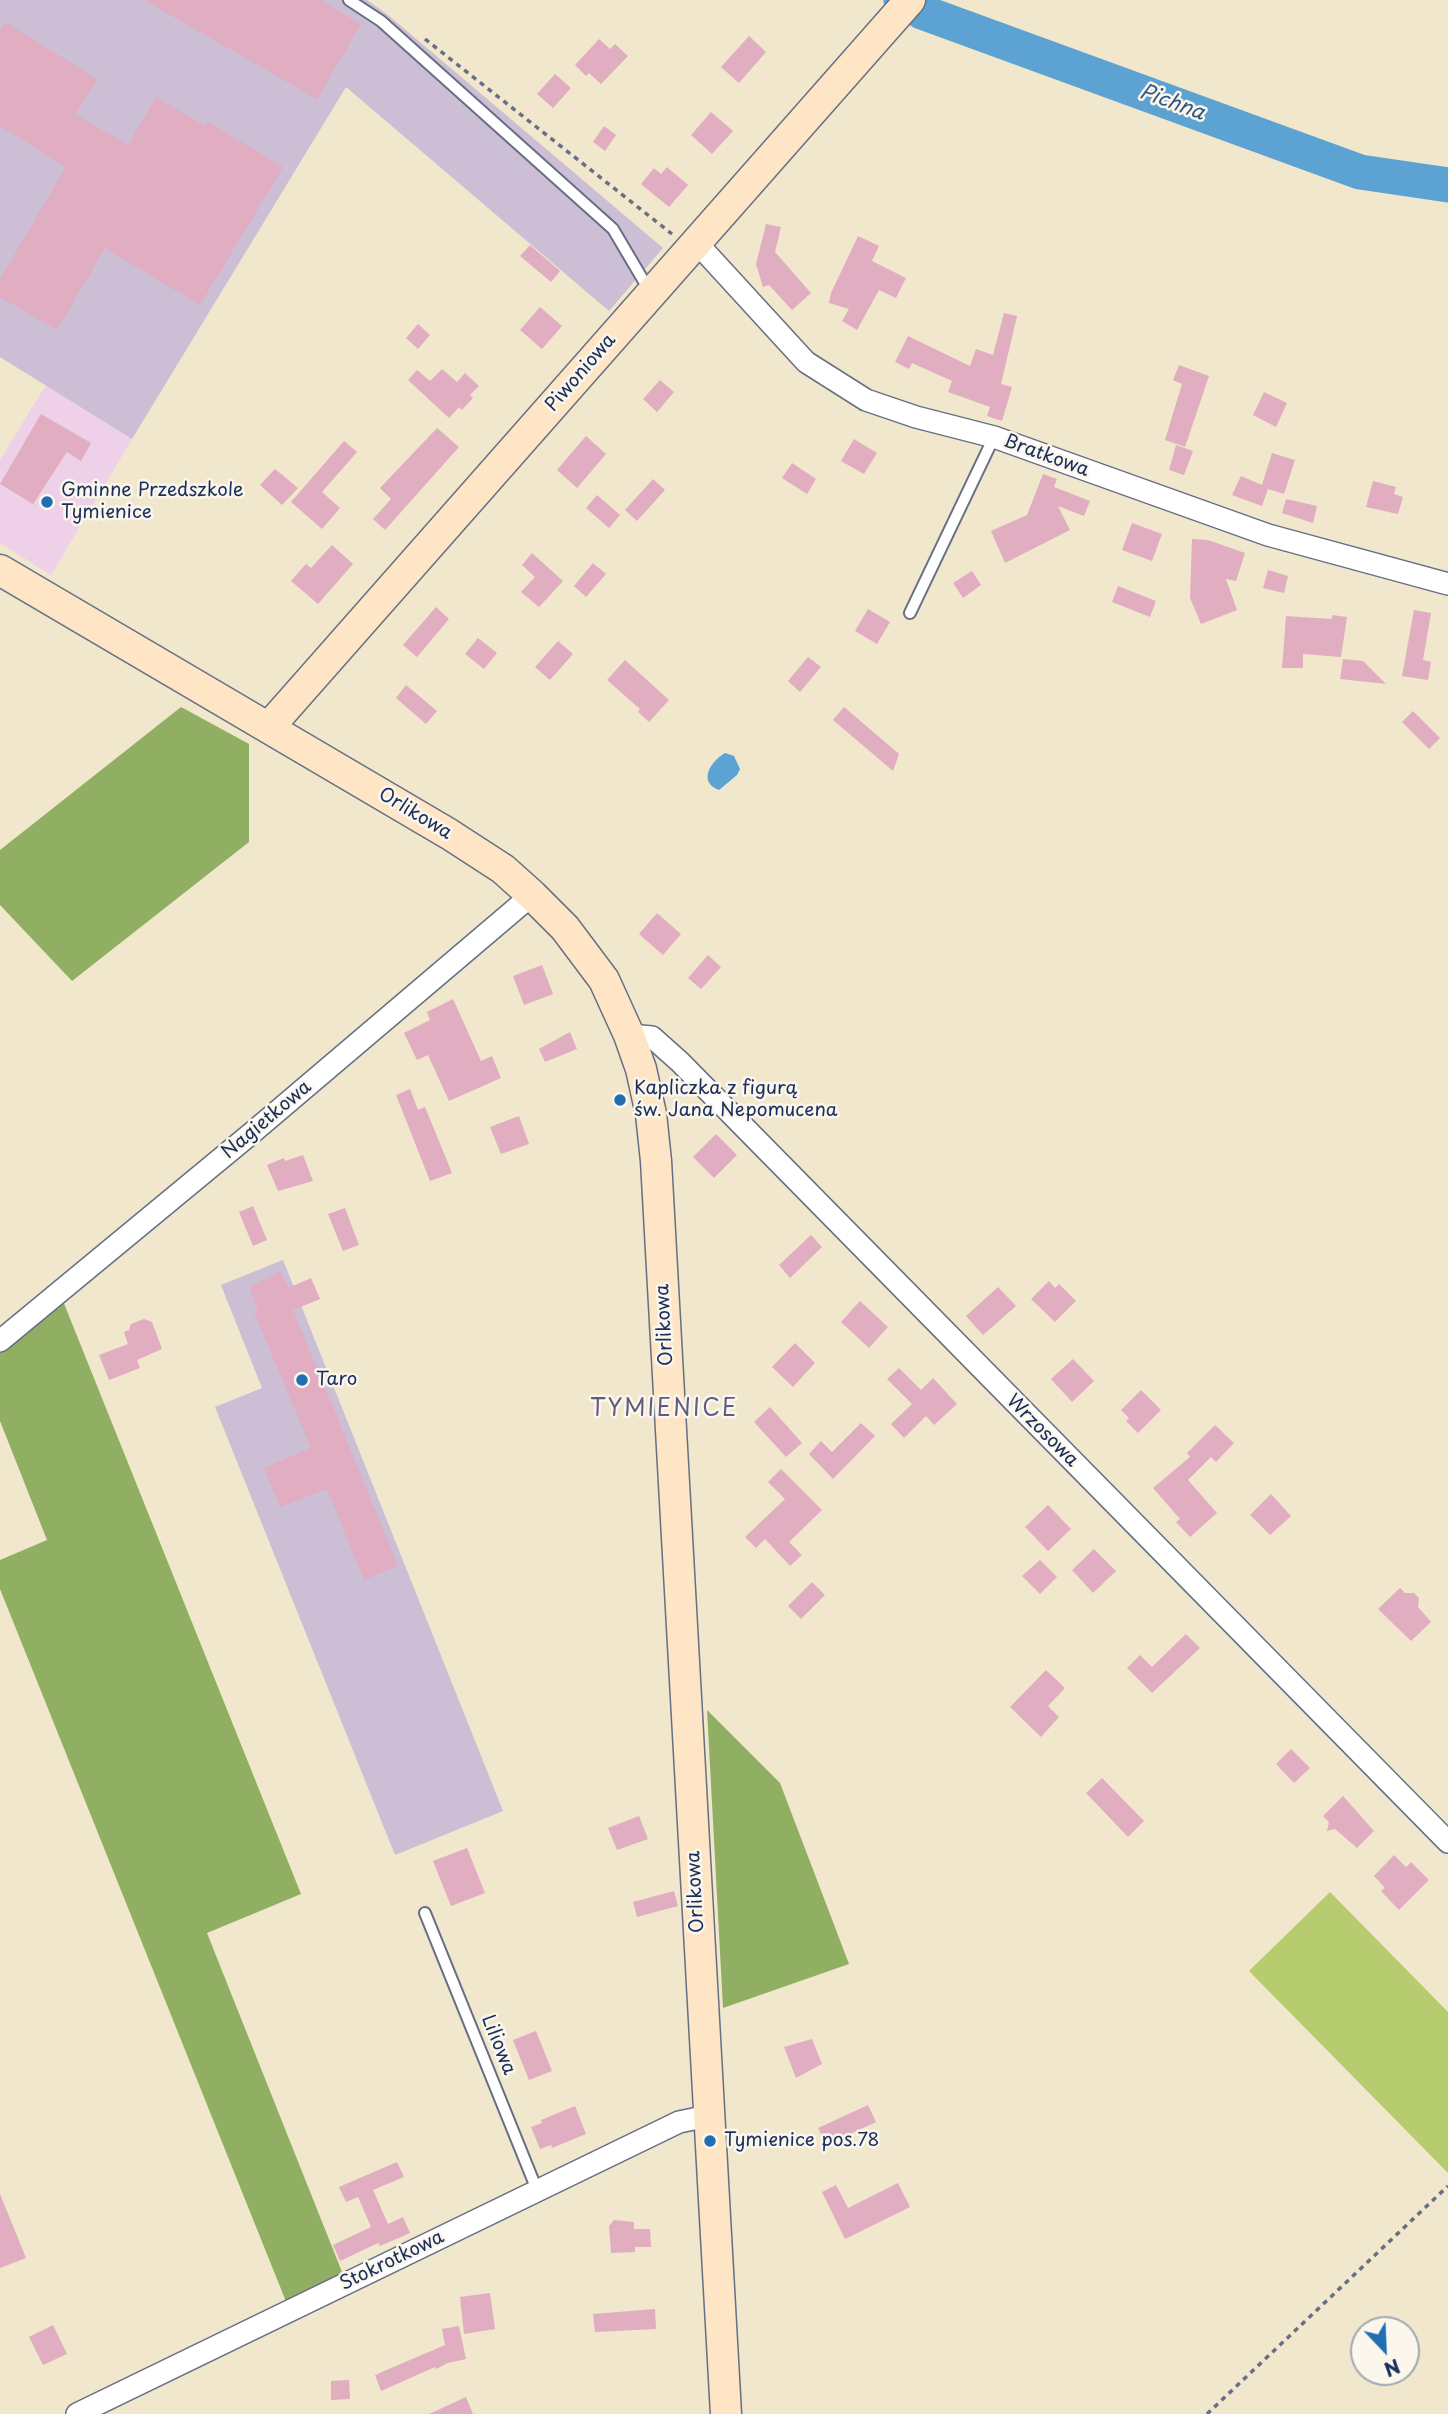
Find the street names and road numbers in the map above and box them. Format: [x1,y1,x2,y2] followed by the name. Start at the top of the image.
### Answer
[541,329,621,417] street label: Piwoniowa
[1000,430,1092,482] street label: Bratkowa
[374,783,456,845] street label: Orlikowa
[218,1076,316,1164] street label: Nagietkowa
[651,1283,679,1367] street label: Orlikowa
[1001,1390,1083,1472] street label: Wrzosowa
[682,1850,710,1934] street label: Orlikowa
[476,2012,520,2078] street label: Liliowa
[336,2226,448,2296] street label: Stokrotkowa

